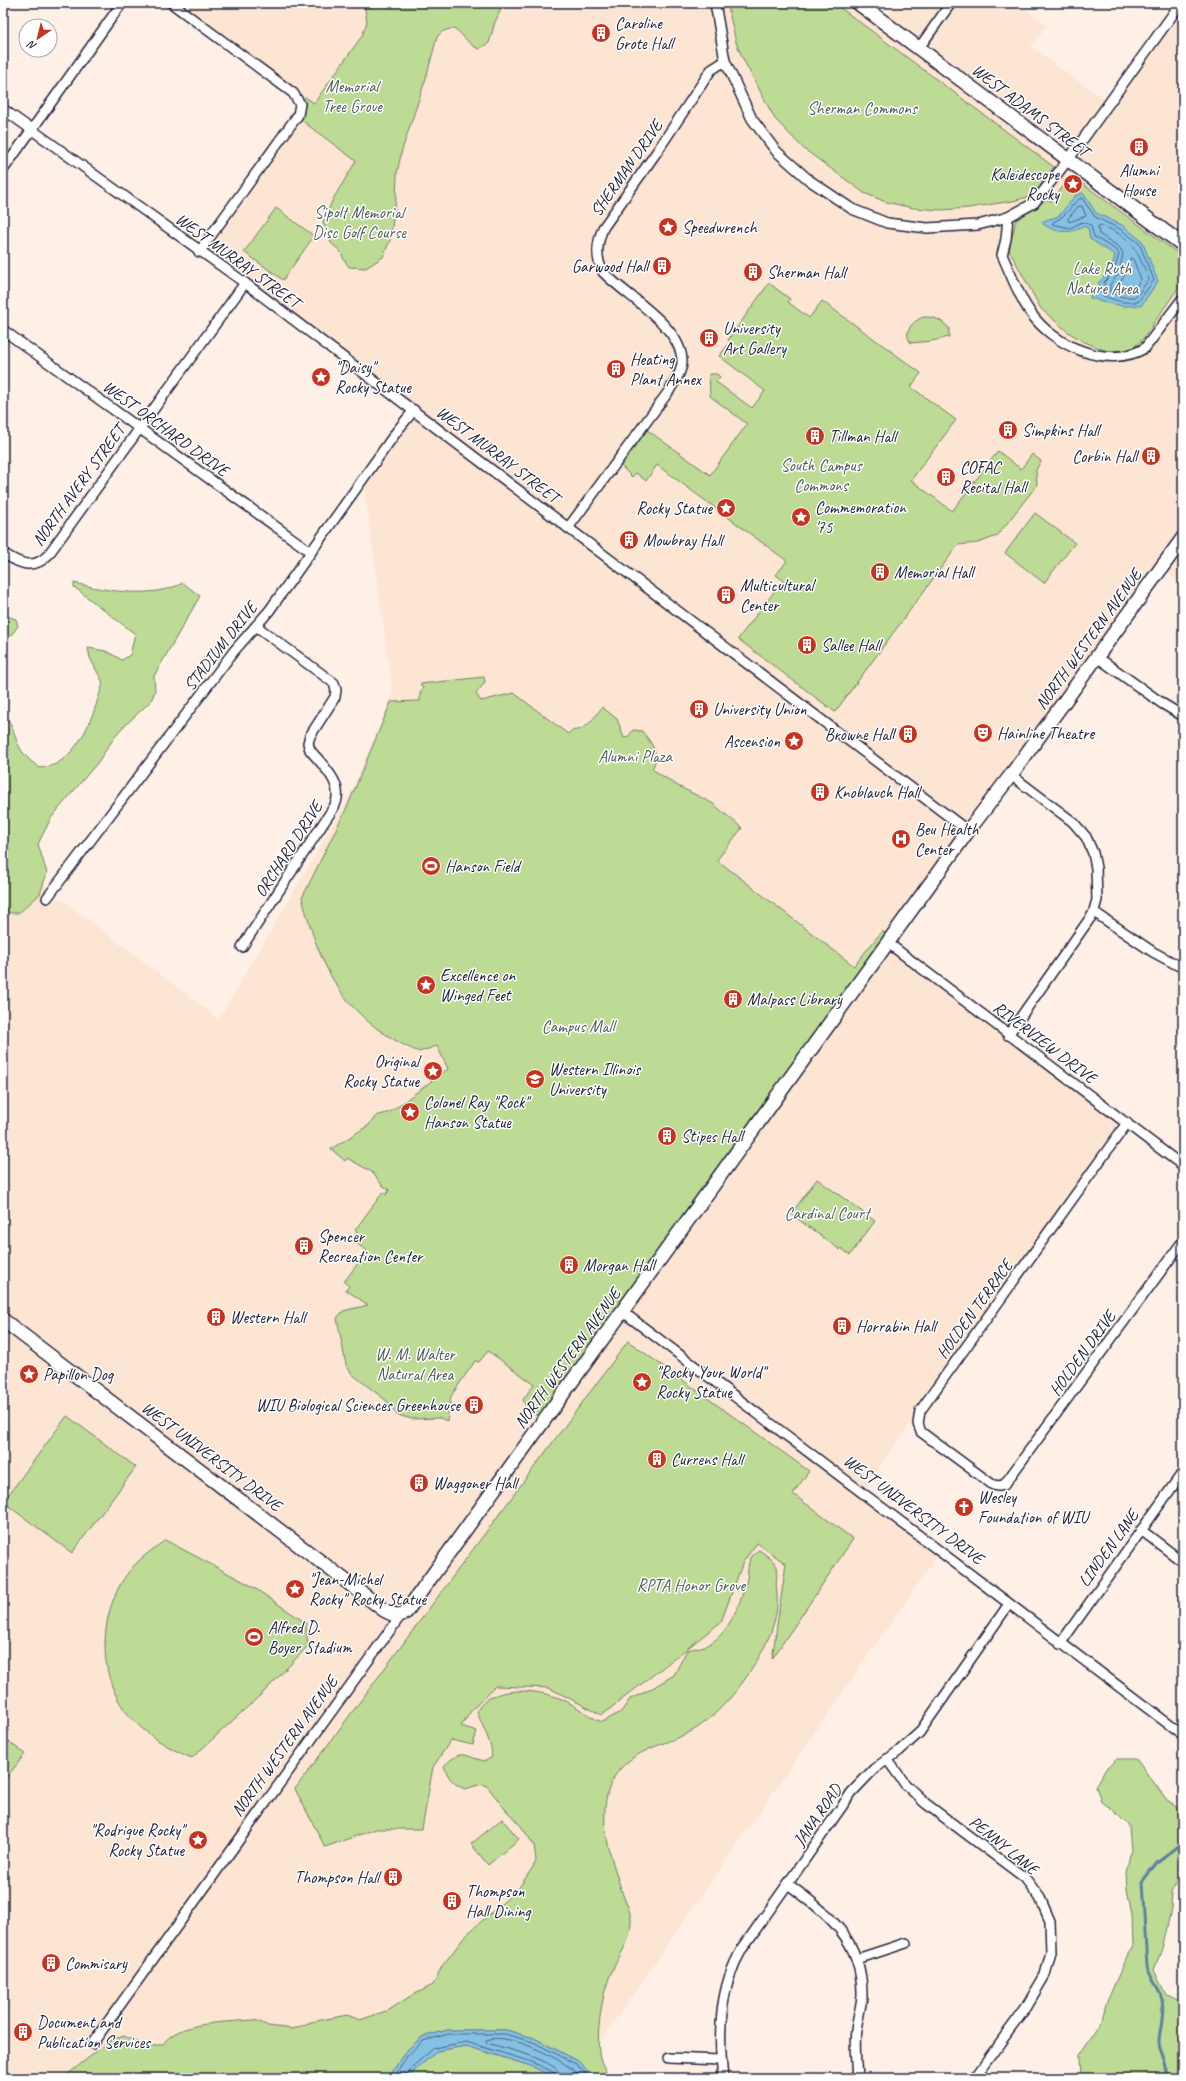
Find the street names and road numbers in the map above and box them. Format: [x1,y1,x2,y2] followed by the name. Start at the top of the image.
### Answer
[968,59,1096,163] street label: WEST ADAMS STREET
[586,115,668,220] street label: SHERMAN DRIVE
[172,208,307,315] street label: WEST MURRAY STREET
[99,376,235,483] street label: WEST ORCHARD DRIVE
[432,401,567,510] street label: WEST MURRAY STREET
[27,417,132,550] street label: NORTH AVERY STREET
[1031,564,1147,713] street label: NORTH WESTERN AVENUE
[179,596,263,695] street label: STADIUM DRIVE
[250,796,328,901] street label: ORCHARD DRIVE
[989,997,1103,1090] street label: RIVERVIEW DRIVE
[932,1254,1019,1363] street label: HOLDEN TERRACE
[510,1283,626,1432] street label: NORTH WESTERN AVENUE
[1045,1305,1121,1400] street label: HOLDEN DRIVE
[138,1397,287,1517] street label: WEST UNIVERSITY DRIVE
[840,1450,989,1570] street label: WEST UNIVERSITY DRIVE
[1074,1504,1144,1591] street label: LINDEN LANE
[227,1671,343,1820] street label: NORTH WESTERN AVENUE
[788,1779,847,1851] street label: JANA ROAD
[965,1811,1045,1881] street label: PENNY LANE

